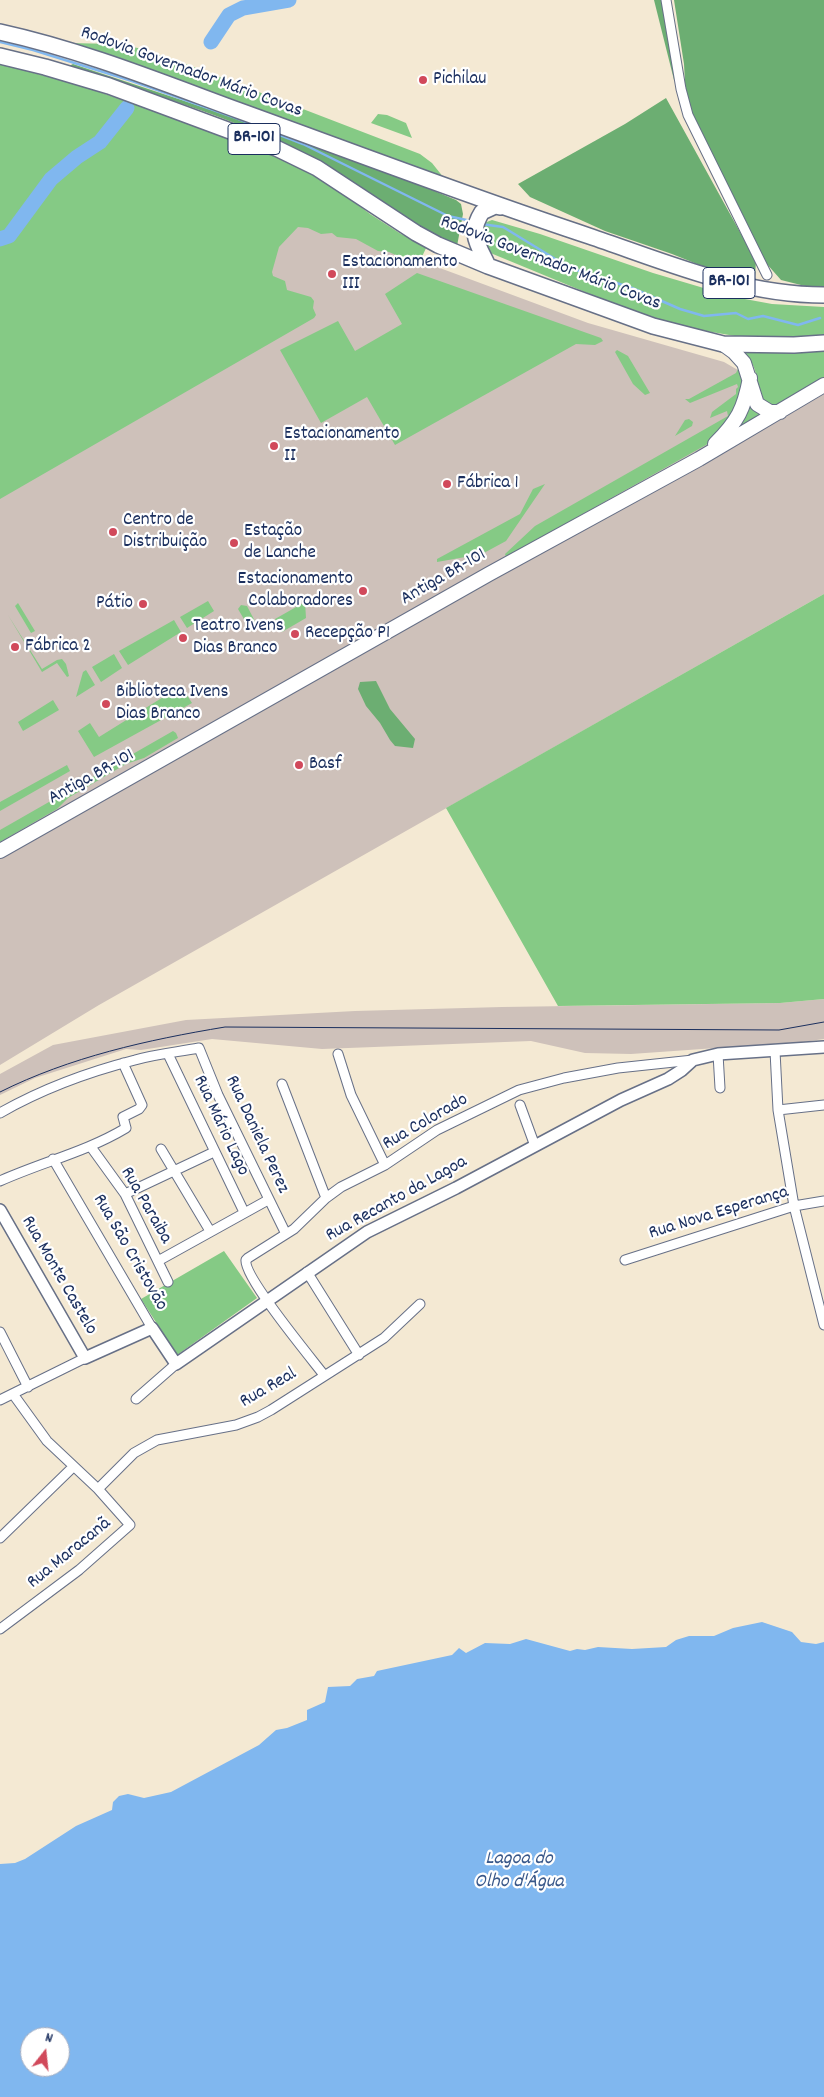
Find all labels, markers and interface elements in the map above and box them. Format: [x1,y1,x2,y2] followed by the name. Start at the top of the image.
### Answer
[77,22,305,124] street label: Rodovia Governador Mário Covas
[433,69,487,91] place label: Pichilau
[417,74,429,86] marker: Pichilau
[228,124,280,154] road number: BR-101
[437,211,663,317] street label: Rodovia Governador Mário Covas
[342,252,457,296] place label: Estacionamento III
[326,268,338,280] marker: Estacionamento III
[703,268,755,298] road number: BR-101
[284,424,399,468] place label: Estacionamento II
[268,440,280,452] marker: Estacionamento II
[457,473,519,495] place label: Fábrica 1
[441,478,453,490] marker: Fábrica 1
[123,510,207,554] place label: Centro de Distribuição
[244,521,316,565] place label: Estação de Lanche
[107,526,119,538] marker: Centro de Distribuição
[228,537,240,549] marker: Estação de Lanche
[397,544,491,612] street label: Antiga BR-101
[238,569,353,613] place label: Estacionamento Colaboradores
[357,585,369,597] marker: Estacionamento Colaboradores
[96,593,133,615] place label: Pátio
[137,598,149,610] marker: Pátio
[193,616,284,660] place label: Teatro Ivens Dias Branco
[305,623,390,645] place label: Recepção P1
[289,628,301,640] marker: Recepção P1
[177,632,189,644] marker: Teatro Ivens Dias Branco
[25,636,91,658] place label: Fábrica 2
[9,641,21,653] marker: Fábrica 2
[116,682,228,726] place label: Biblioteca Ivens Dias Branco
[100,698,112,710] marker: Biblioteca Ivens Dias Branco
[45,745,139,811] street label: Antiga BR-101
[309,754,342,776] place label: Basf
[293,759,305,771] marker: Basf
[187,1072,253,1180] street label: Rua Mário Lago
[219,1072,293,1198] street label: Rua Daniela Perez
[379,1089,473,1157] street label: Rua Colorado
[322,1152,472,1248] street label: Rua Recanto da Lagoa
[114,1164,176,1248] street label: Rua Paraiba
[646,1182,792,1246] street label: Rua Nova Esperança
[86,1191,172,1315] street label: Rua São Cristovão
[15,1213,101,1339] street label: Rua Monte Castelo
[237,1364,301,1414] street label: Rua Real
[23,1513,117,1595] street label: Rua Maracanã
[474,1848,564,1895] water label: Lagoa do Olho d'Água
[20,2027,70,2077] north arrow
[43,2028,55,2049] text: N

